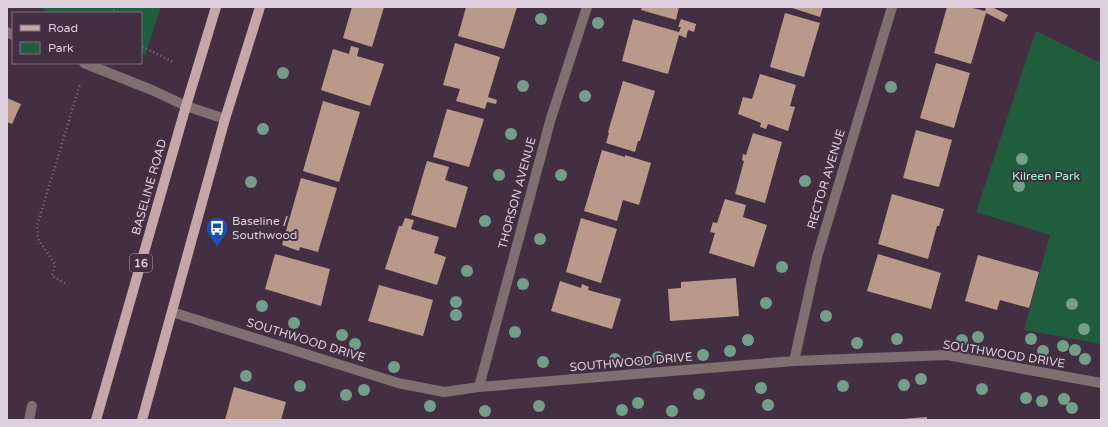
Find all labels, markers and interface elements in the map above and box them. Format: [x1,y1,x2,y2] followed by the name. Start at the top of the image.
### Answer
[12,12,142,64] legend
[48,21,78,35] text: Road
[48,41,74,55] text: Park
[804,127,848,231] street label: RECTOR AVENUE
[495,135,539,251] street label: THORSON AVENUE
[129,137,169,237] street label: BASELINE ROAD
[1012,169,1080,183] park label: Kilreen Park
[232,214,297,242] place label: Baseline / Southwood
[204,215,230,248] bus stop icon: Baseline / Southwood
[130,254,152,272] road number: 16
[245,315,367,365] street label: SOUTHWOOD DRIVE
[942,337,1066,371] street label: SOUTHWOOD DRIVE
[569,350,693,374] street label: SOUTHWOOD DRIVE

